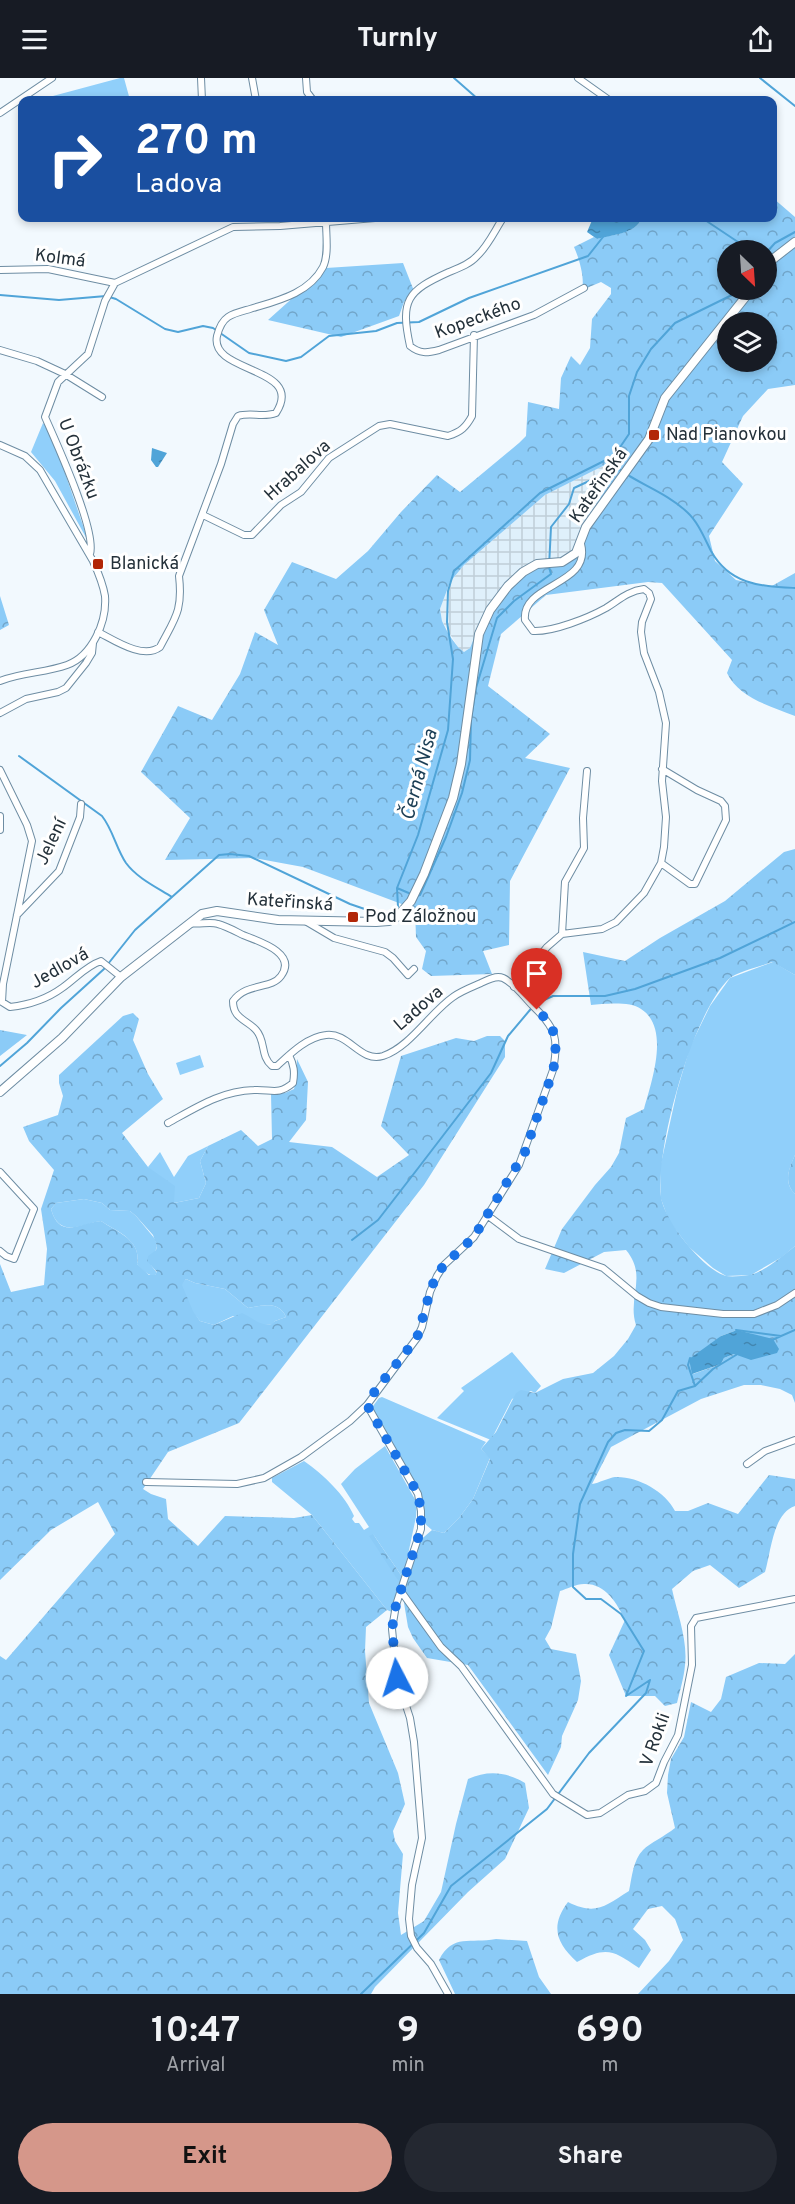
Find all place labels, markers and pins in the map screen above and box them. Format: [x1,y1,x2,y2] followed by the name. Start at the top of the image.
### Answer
[666,424,787,447] place label: Nad Pianovkou
[647,428,661,442] marker: Nad Pianovkou
[110,553,179,576] place label: Blanická
[91,557,105,571] marker: Blanická
[365,906,477,929] place label: Pod Záložnou
[346,910,360,924] marker: Pod Záložnou
[511,948,562,1010] pin

